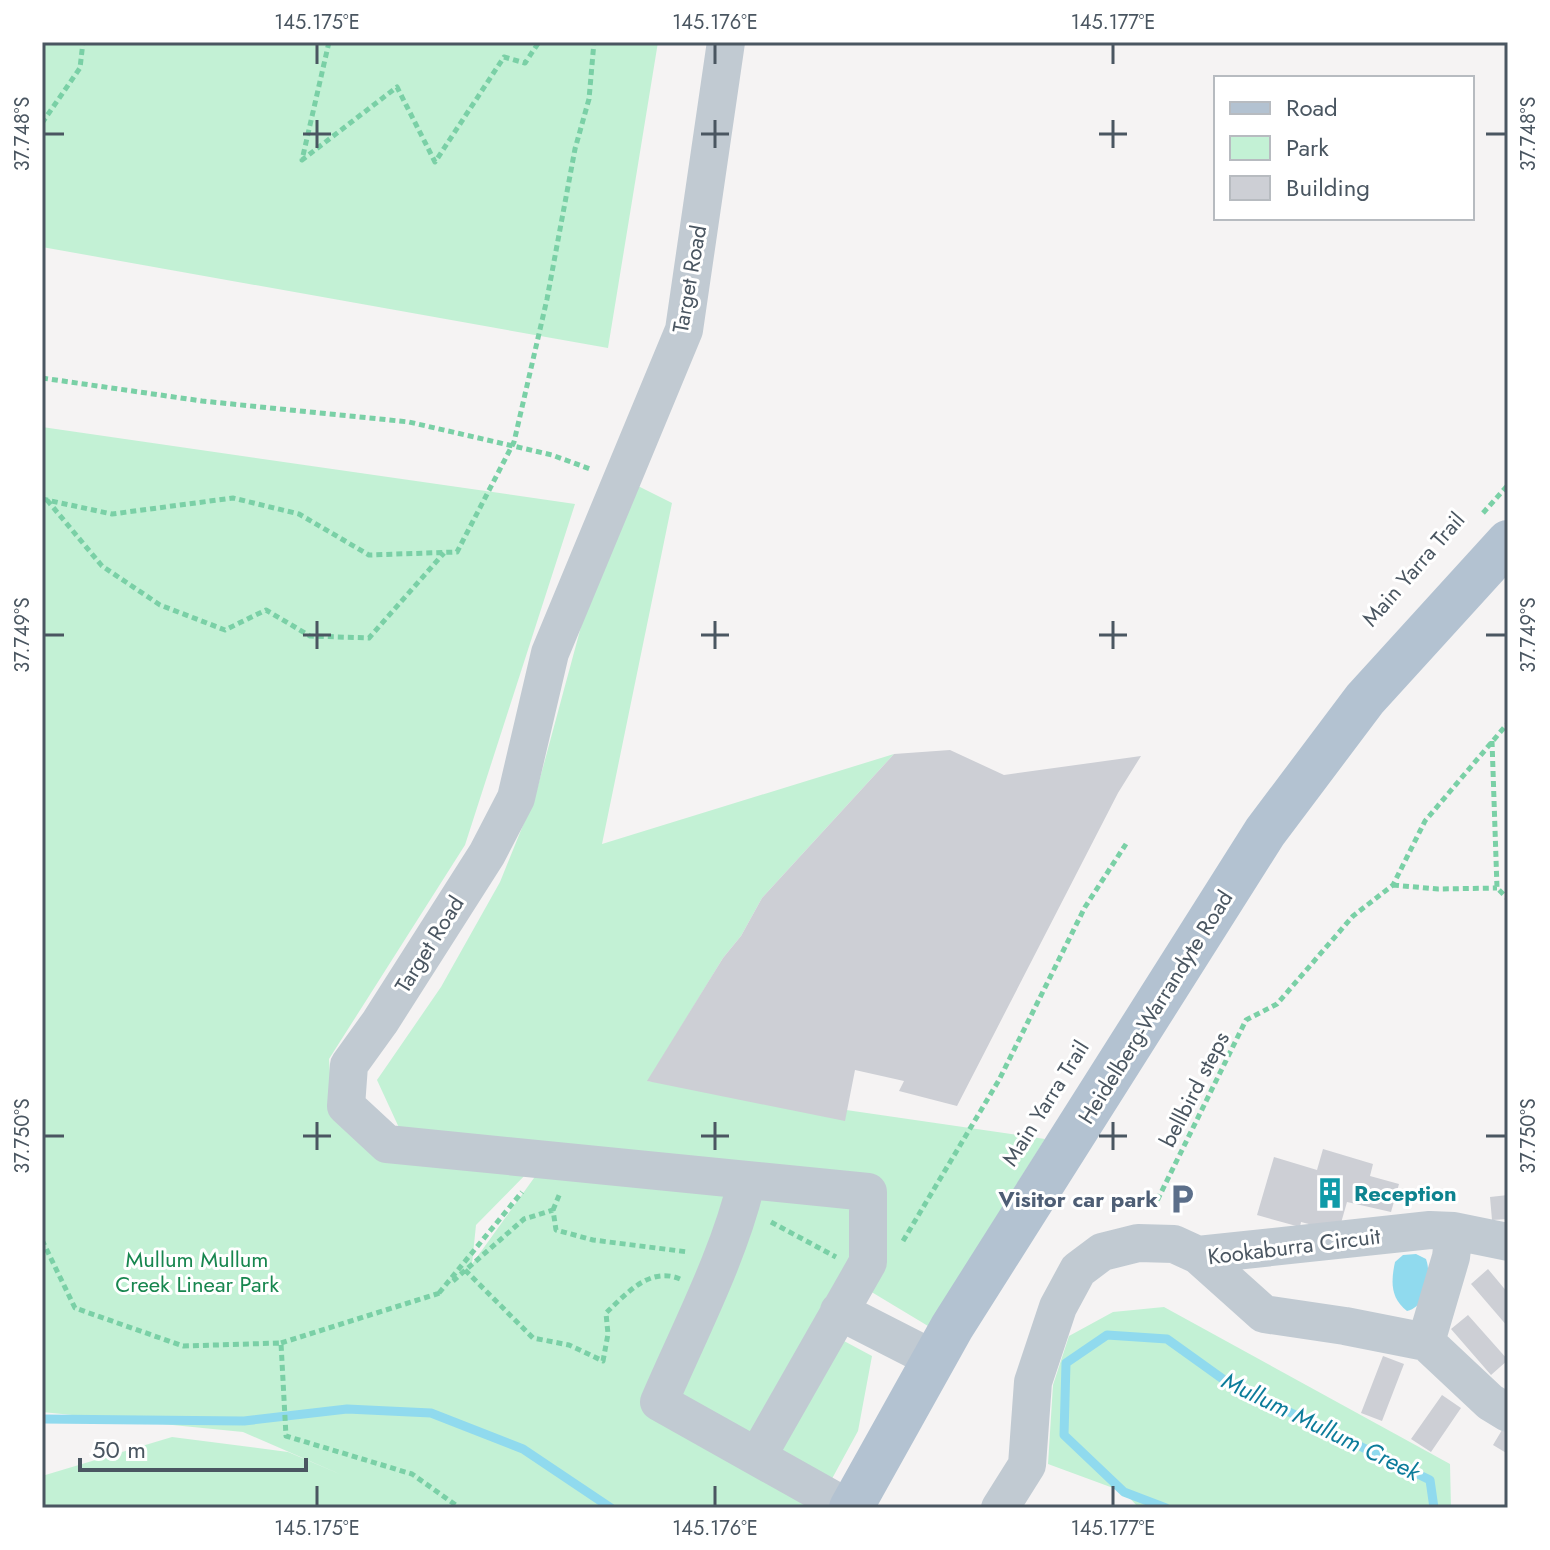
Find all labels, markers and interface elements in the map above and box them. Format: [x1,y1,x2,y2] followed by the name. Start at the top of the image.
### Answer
[274,8,360,37] text: 145.175°E
[672,8,758,37] text: 145.176°E
[1071,8,1155,37] text: 145.177°E
[1214,76,1474,220] legend
[1286,90,1338,125] text: Road
[8,97,37,171] text: 37.748°S
[1514,97,1543,171] text: 37.748°S
[1286,130,1329,165] text: Park
[1286,170,1370,205] text: Building
[664,223,714,335] street label: Target Road
[1354,505,1472,633] street label: Main Yarra Trail
[8,597,37,673] text: 37.749°S
[1514,597,1543,673] text: 37.749°S
[1070,884,1240,1130] street label: Heidelberg-Warrandyte Road
[387,889,471,999] street label: Target Road
[1151,1026,1237,1152] street label: bellbird steps
[994,1034,1096,1172] street label: Main Yarra Trail
[8,1098,37,1174] text: 37.750°S
[1514,1098,1543,1174] text: 37.750°S
[1313,1176,1347,1210] building icon: Reception
[1354,1177,1457,1209] place label: Reception
[1165,1182,1199,1216] parking icon: Visitor car park
[997,1183,1158,1215] place label: Visitor car park
[1206,1219,1383,1272] street label: Kookaburra Circuit
[115,1243,279,1300] park label: Mullum Mullum Creek Linear Park
[1216,1363,1428,1490] water label: Mullum Mullum Creek
[80,1422,306,1472] scale bar
[92,1432,146,1467] text: 50 m
[274,1514,360,1543] text: 145.175°E
[672,1514,758,1543] text: 145.176°E
[1071,1514,1155,1543] text: 145.177°E

